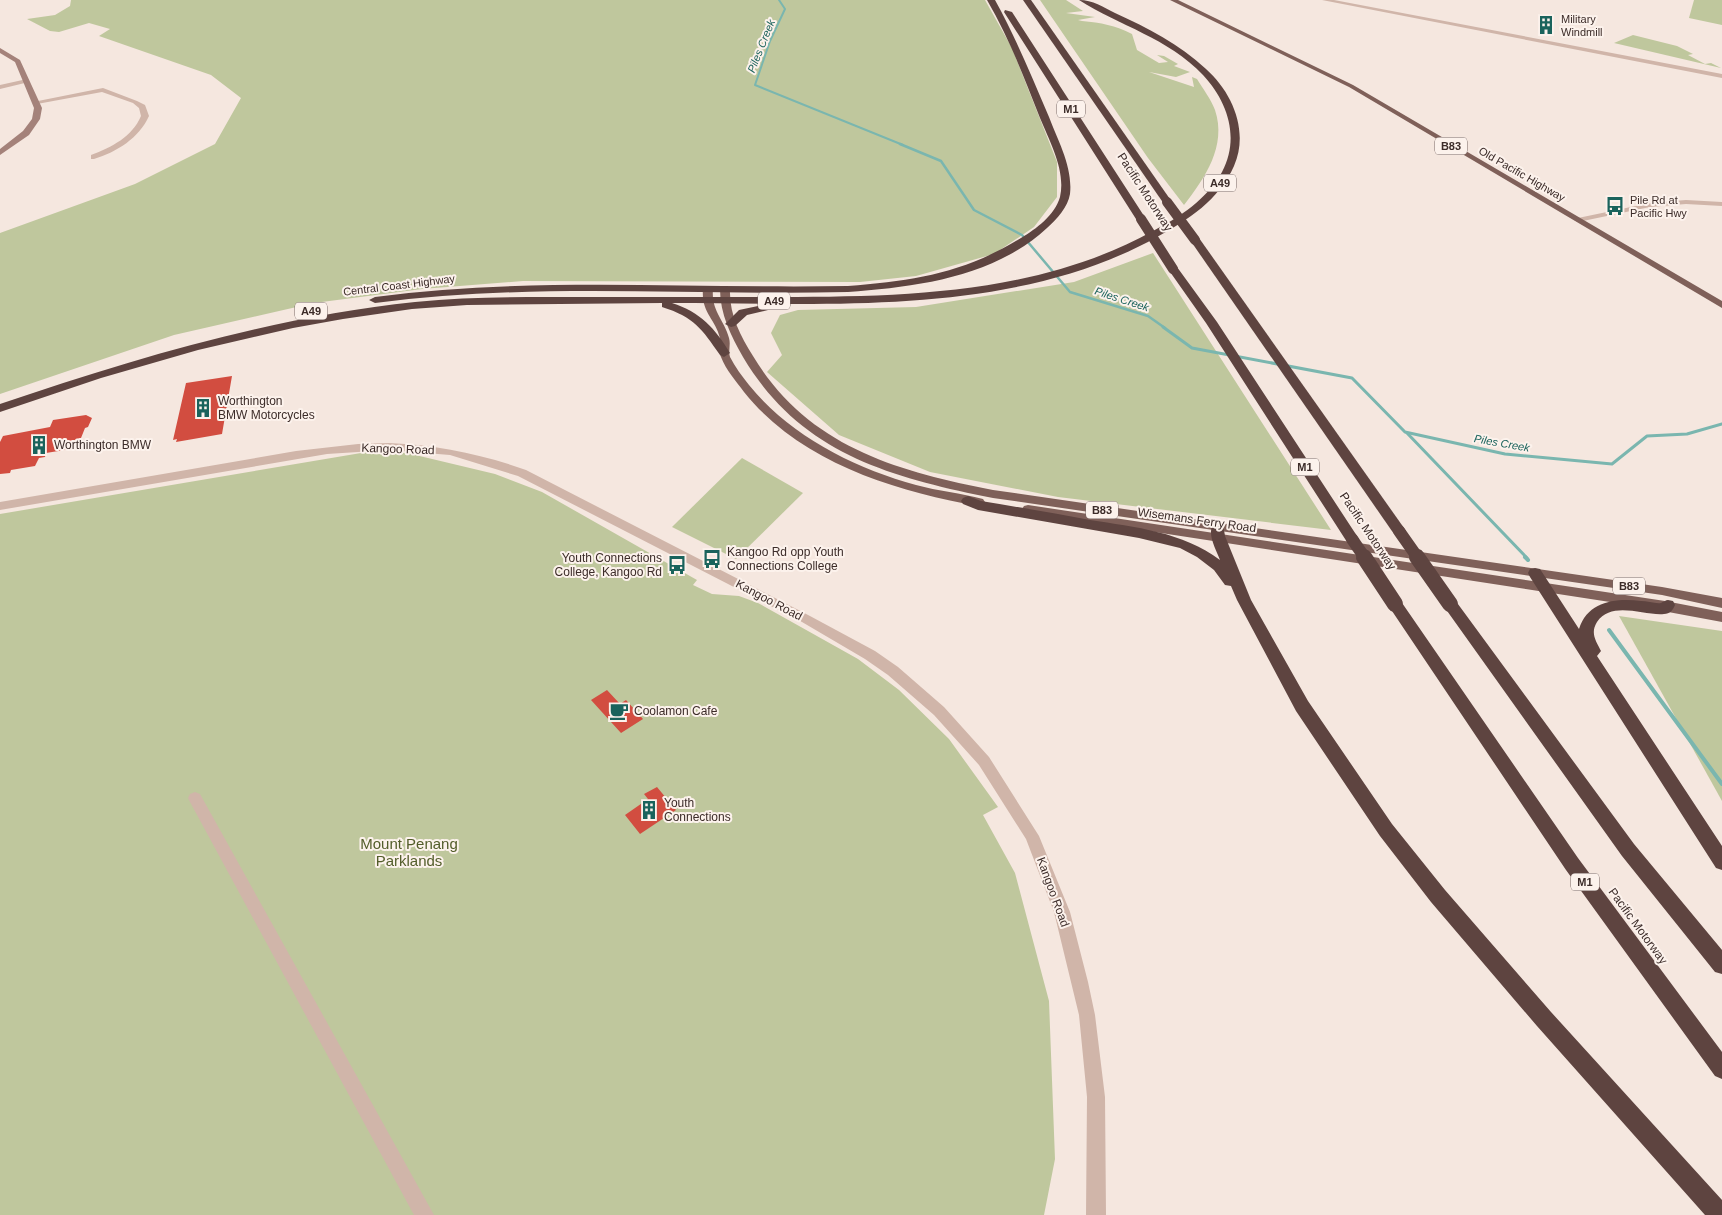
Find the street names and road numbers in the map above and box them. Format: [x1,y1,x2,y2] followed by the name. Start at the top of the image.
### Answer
[1057,100,1085,118] road number: M1
[1435,138,1467,154] road number: B83
[1477,144,1568,204] street label: Old Pacific Highway
[1114,150,1176,234] street label: Pacific Motorway
[1204,174,1236,192] road number: A49
[342,272,456,298] street label: Central Coast Highway
[758,292,790,310] road number: A49
[295,302,327,320] road number: A49
[361,441,435,457] street label: Kangoo Road
[1291,458,1319,476] road number: M1
[1337,489,1399,573] street label: Pacific Motorway
[1086,502,1118,518] road number: B83
[1137,505,1257,535] street label: Wisemans Ferry Road
[733,577,805,623] street label: Kangoo Road
[1613,578,1645,594] road number: B83
[1034,855,1072,929] street label: Kangoo Road
[1571,874,1599,890] road number: M1
[1606,885,1670,967] street label: Pacific Motorway

